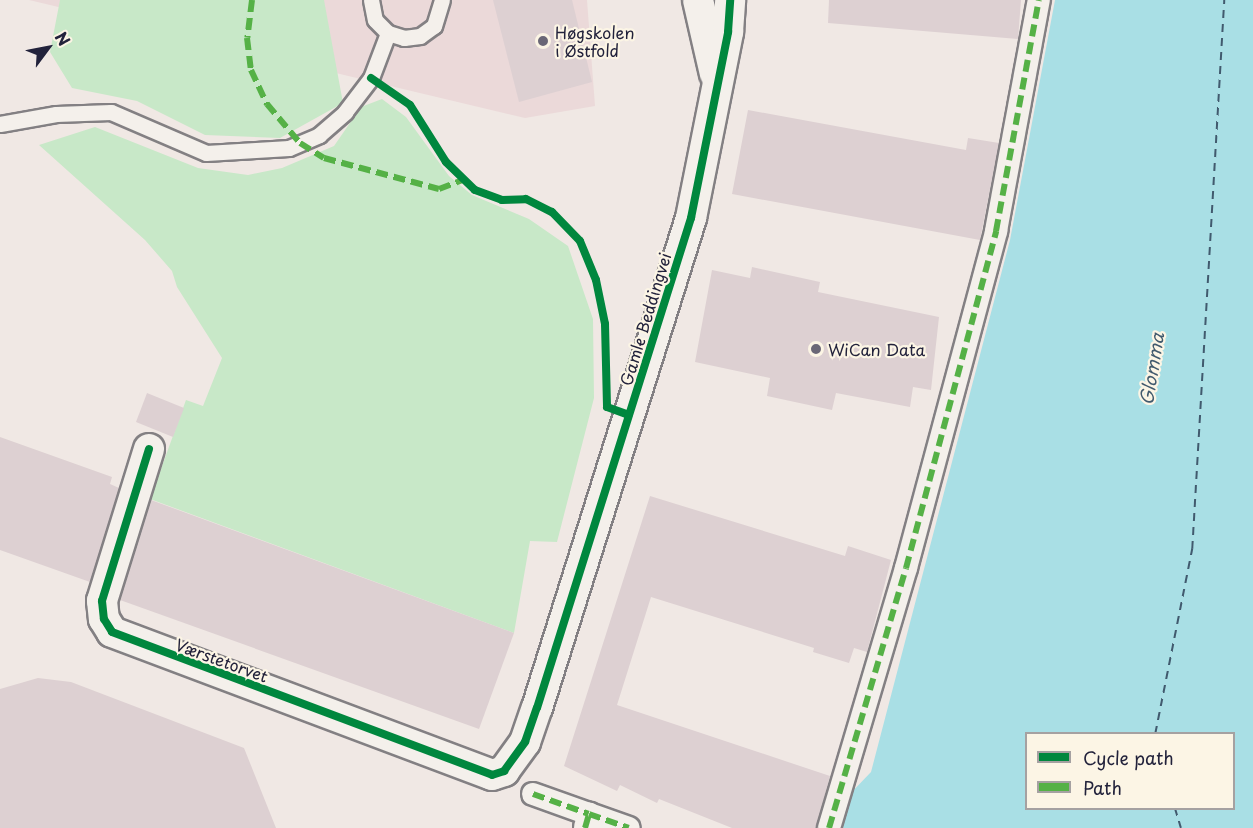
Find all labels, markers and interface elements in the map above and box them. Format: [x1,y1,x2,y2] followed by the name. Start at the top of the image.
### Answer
[18,18,78,78] north arrow
[555,22,635,60] place label: Høgskolen i Østfold
[50,27,77,50] text: N
[536,34,550,48] marker: Høgskolen i Østfold
[616,250,674,388] street label: Gamle Beddingvei
[1136,331,1168,407] water label: Glomma
[828,339,925,359] place label: WiCan Data
[809,342,823,356] marker: WiCan Data
[173,634,271,686] street label: Værstetorvet
[1025,732,1235,810] legend
[1083,744,1174,771] text: Cycle path
[1083,774,1122,801] text: Path

